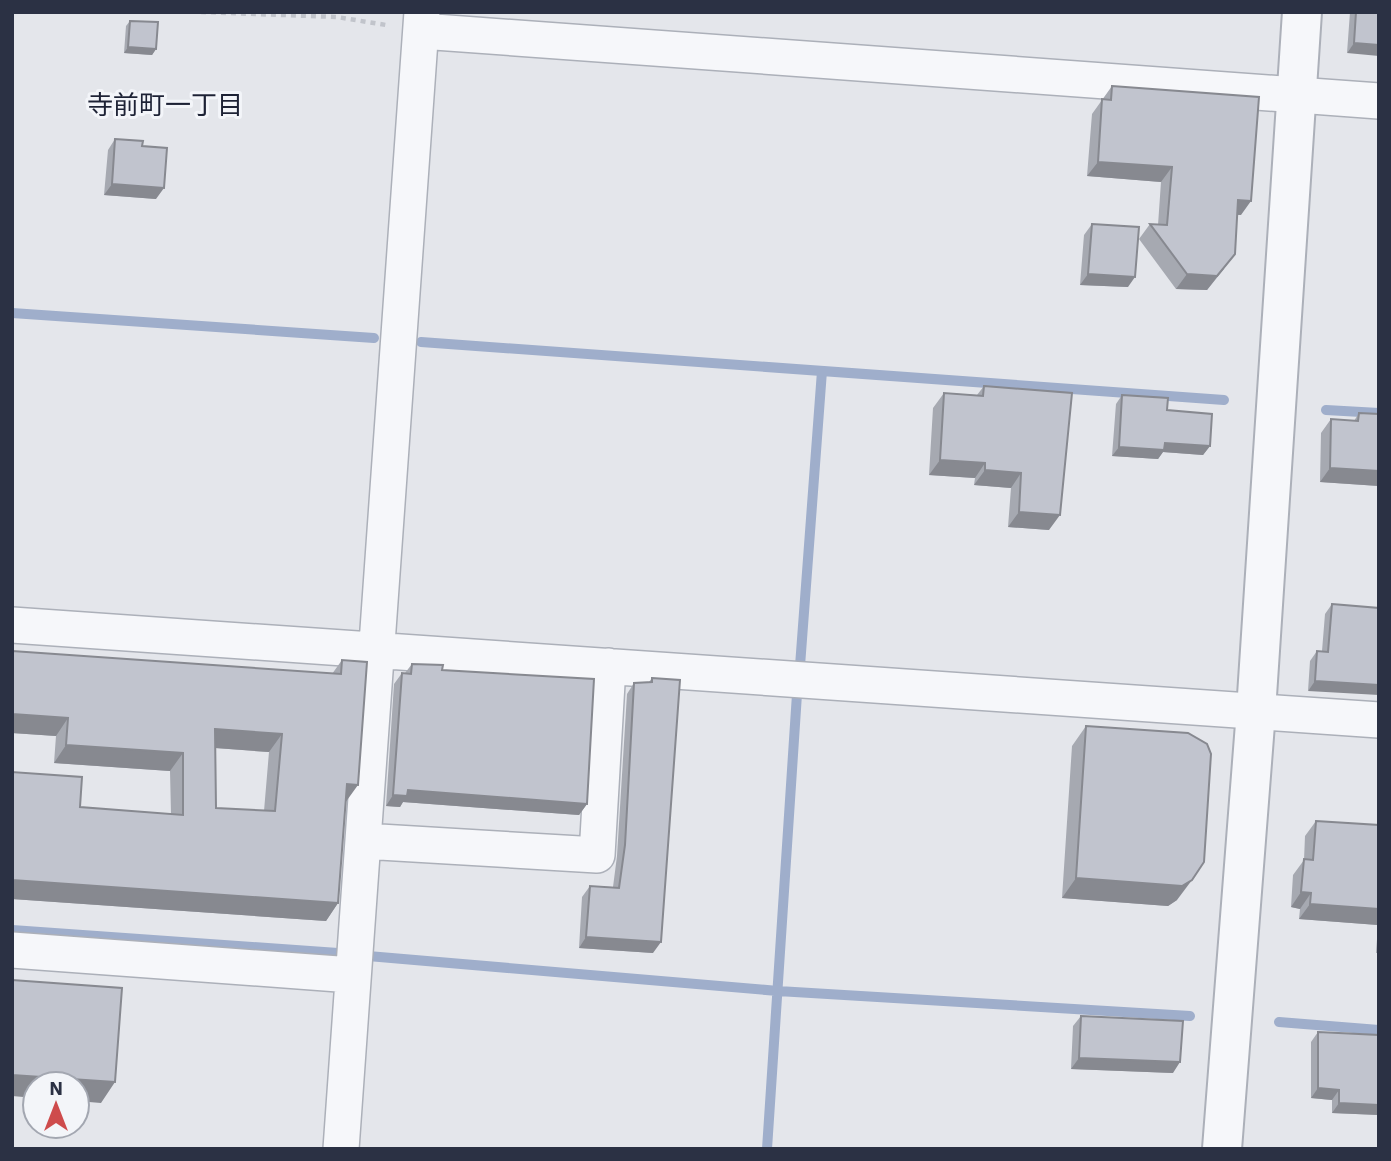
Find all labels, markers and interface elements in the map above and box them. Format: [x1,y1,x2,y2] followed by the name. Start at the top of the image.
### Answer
[87,87,243,121] district label: 寺前町一丁目
[21,1070,91,1140] north arrow
[49,1076,63,1100] text: N

